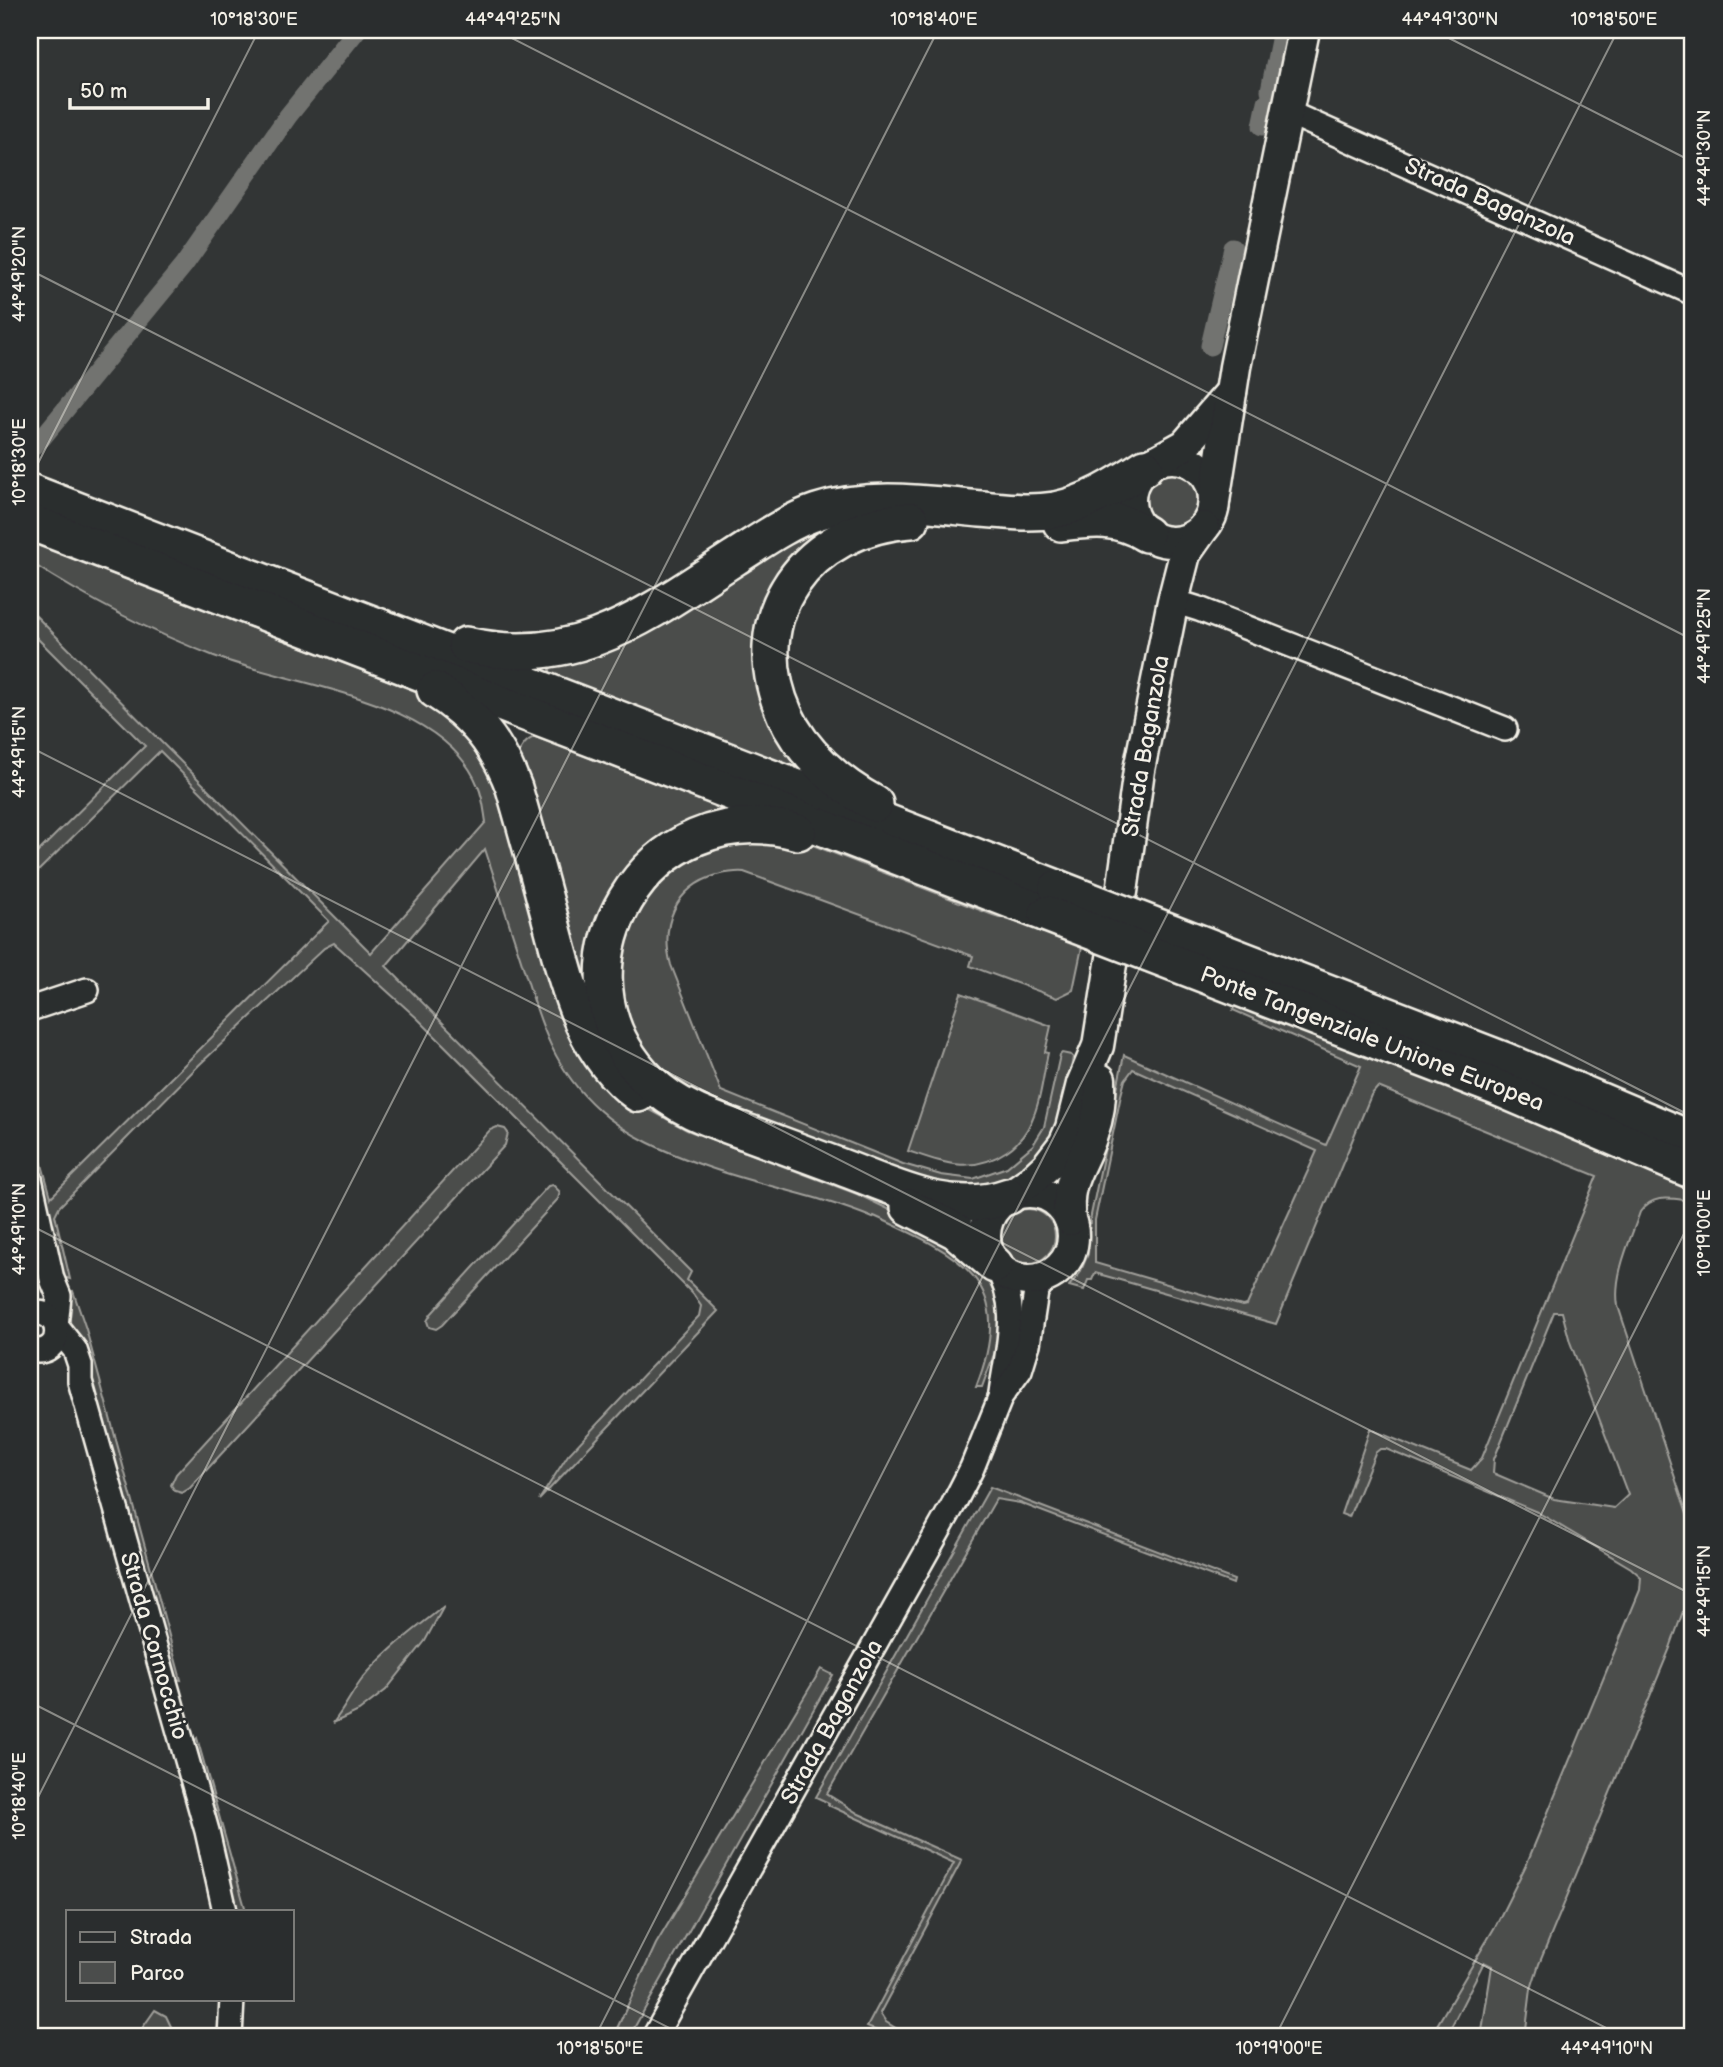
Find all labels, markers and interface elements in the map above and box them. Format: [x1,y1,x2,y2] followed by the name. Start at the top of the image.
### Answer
[210,9,298,30] text: 10°18'30"E
[465,9,561,30] text: 44°49'25"N
[890,9,978,30] text: 10°18'40"E
[1402,9,1498,30] text: 44°49'30"N
[1571,9,1658,30] text: 10°18'50"E
[70,66,208,110] scale bar
[80,79,127,104] text: 50 m
[1694,110,1715,206] text: 44°49'30"N
[1400,152,1580,252] street label: Strada Baganzola
[9,226,30,322] text: 44°49'20"N
[9,418,30,506] text: 10°18'30"E
[1694,588,1715,684] text: 44°49'25"N
[1116,653,1176,839] street label: Strada Baganzola
[9,706,30,798] text: 44°49'15"N
[1196,960,1548,1118] street label: Ponte Tangenziale Unione Europea
[9,1183,30,1275] text: 44°49'10"N
[1694,1189,1715,1277] text: 10°19'00"E
[1694,1545,1715,1637] text: 44°49'15"N
[114,1549,194,1743] street label: Strada Cornocchio
[775,1635,889,1809] street label: Strada Baganzola
[9,1752,30,1840] text: 10°18'40"E
[66,1910,294,2000] legend
[130,1925,192,1950] text: Strada
[130,1961,185,1986] text: Parco
[557,2038,644,2059] text: 10°18'50"E
[1236,2038,1323,2059] text: 10°19'00"E
[1561,2038,1653,2059] text: 44°49'10"N

